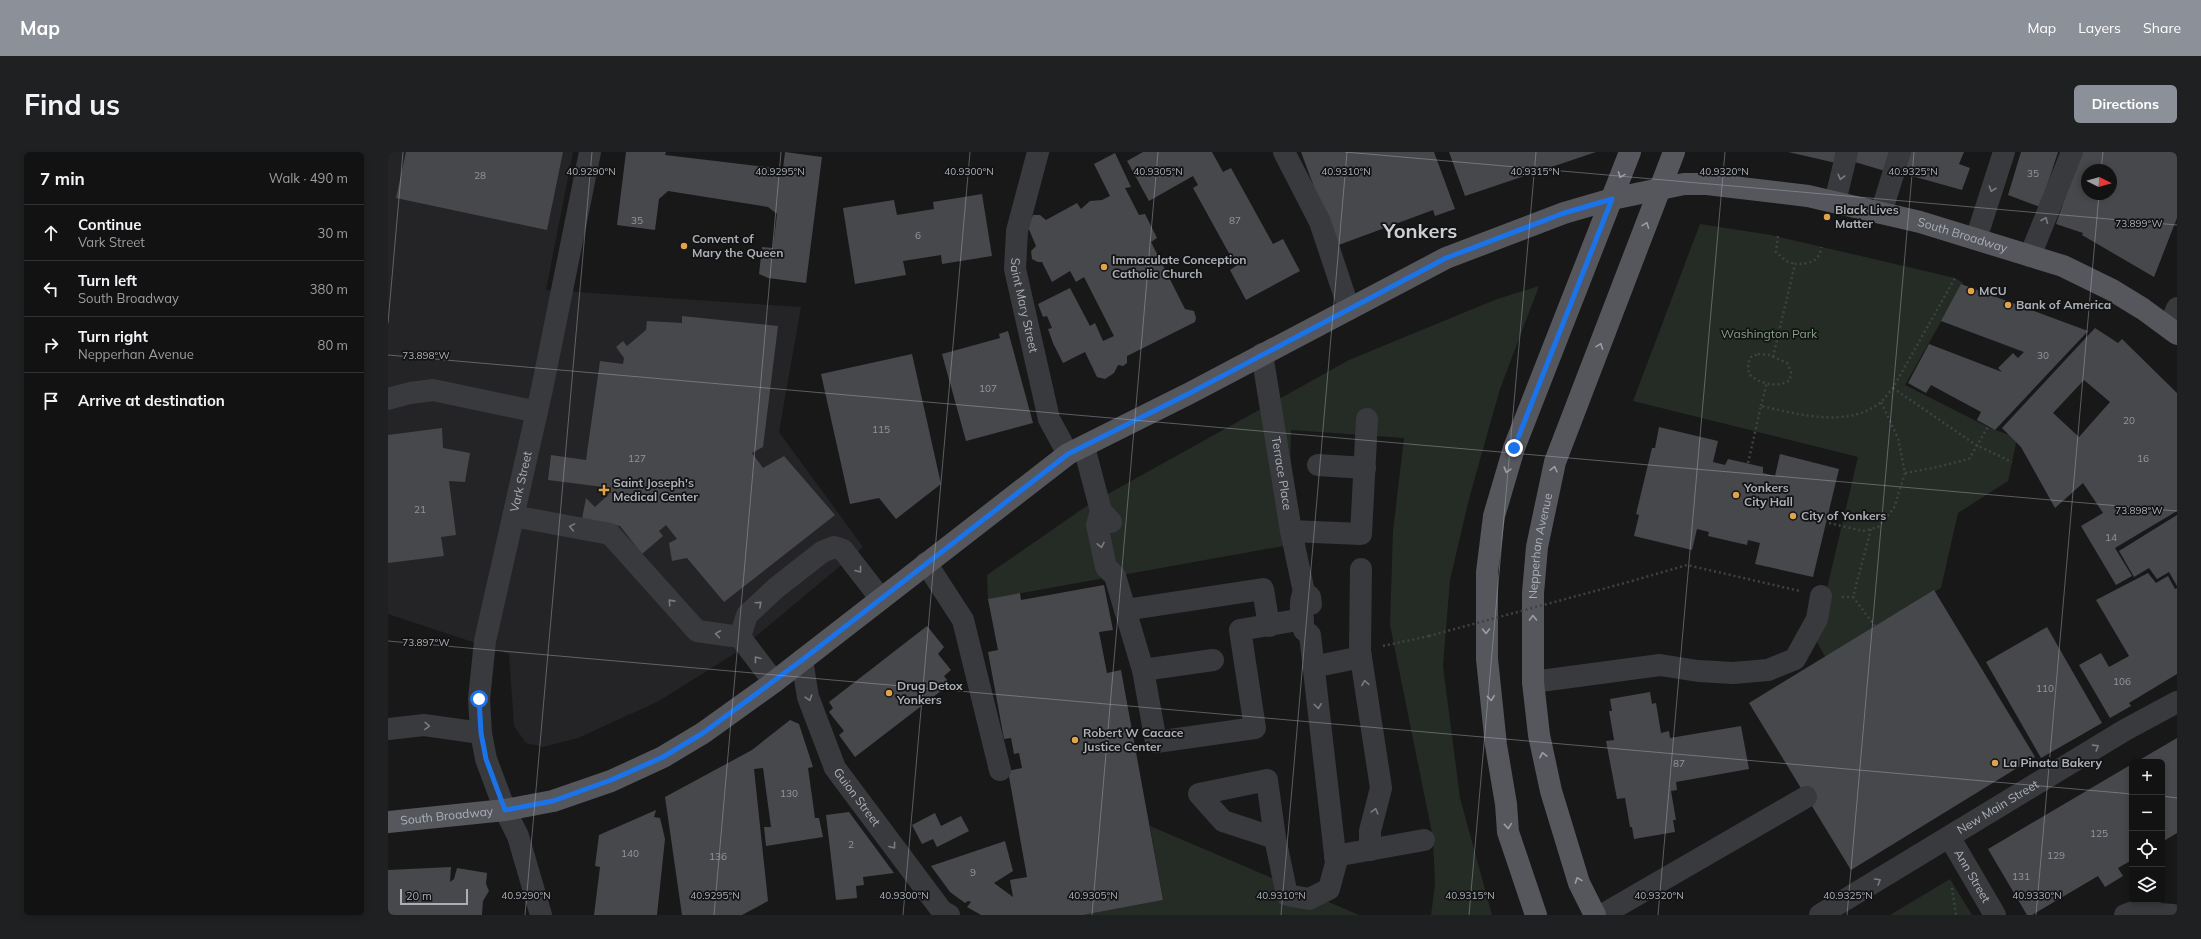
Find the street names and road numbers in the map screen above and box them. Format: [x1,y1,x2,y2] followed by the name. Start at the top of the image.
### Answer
[1916,214,2010,256] street label: South Broadway
[1008,257,1042,354] street label: Saint Mary Street
[1269,435,1295,511] street label: Terrace Place
[506,450,535,513] street label: Vark Street
[1525,492,1555,599] street label: Nepperhan Avenue
[831,765,884,829] street label: Guion Street
[1954,776,2041,837] street label: New Main Street
[400,803,494,828] street label: South Broadway
[1951,846,1994,905] street label: Ann Street

